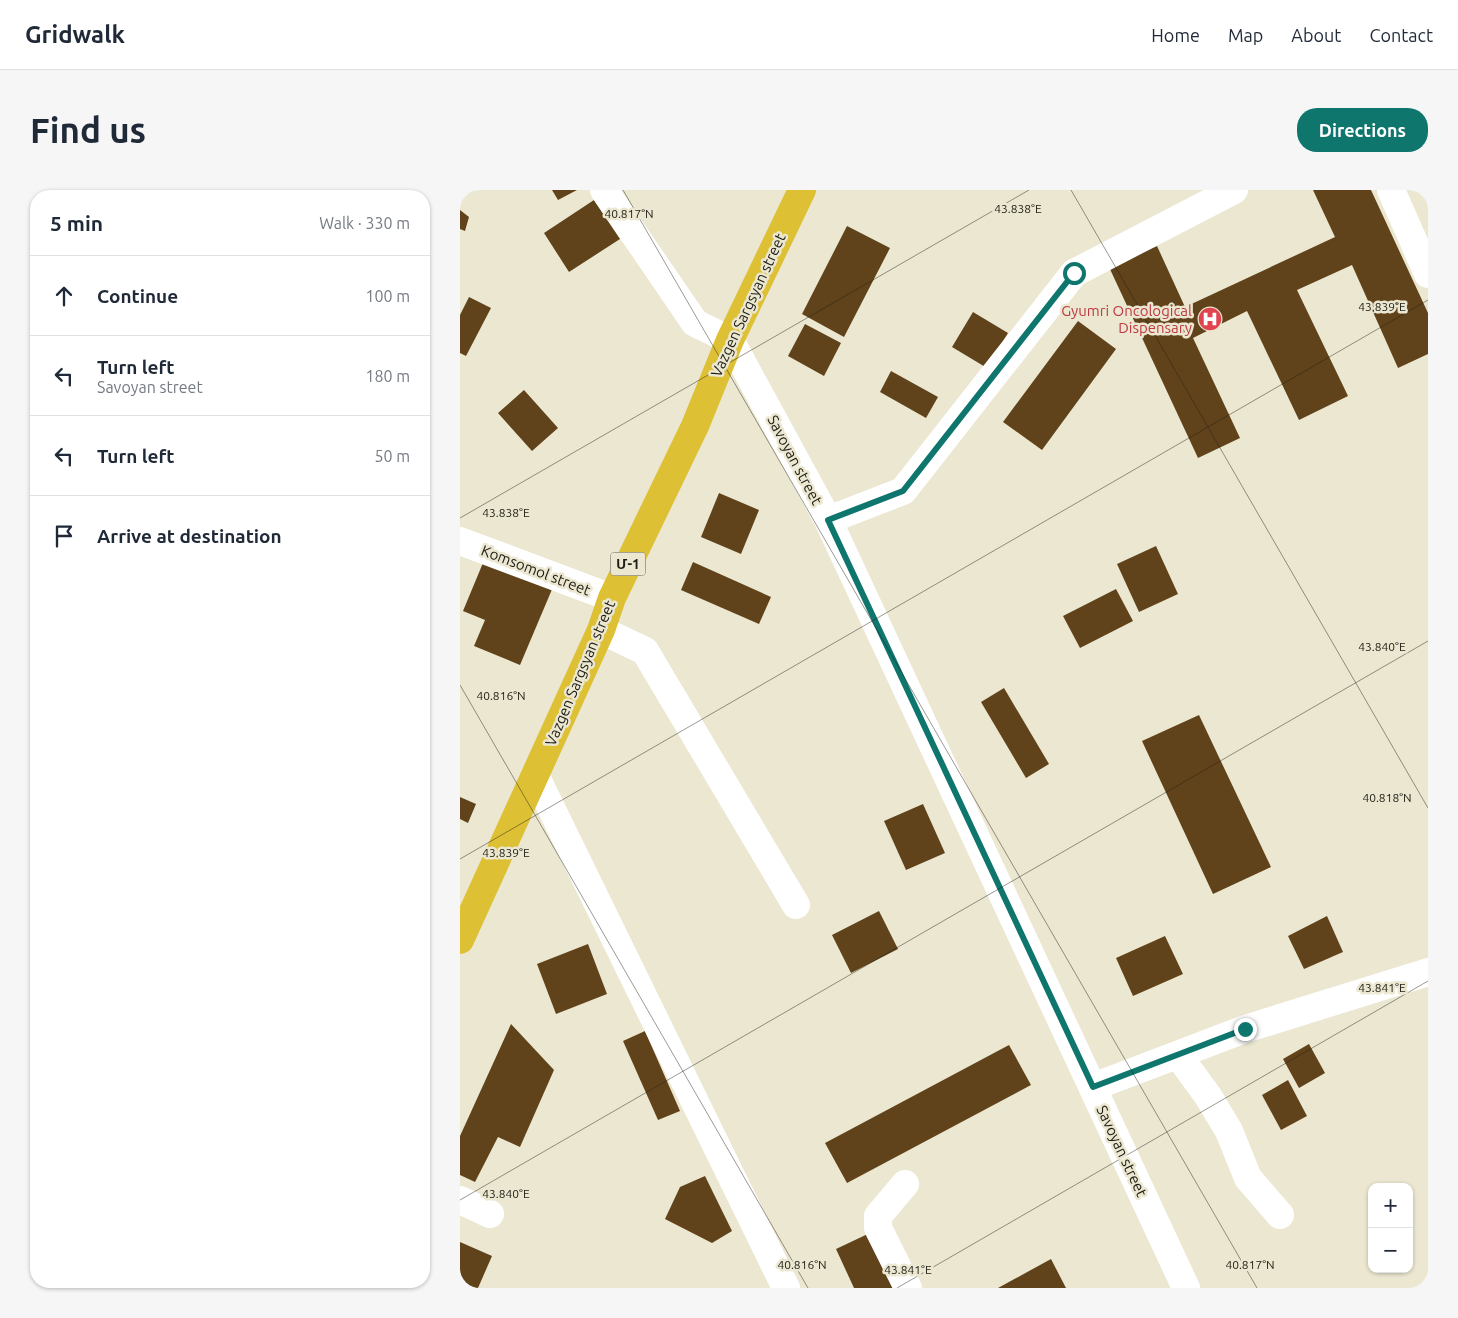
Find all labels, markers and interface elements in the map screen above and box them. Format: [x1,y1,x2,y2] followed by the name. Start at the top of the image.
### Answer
[25,21,125,48] text: Gridwalk
[1151,25,1200,45] text: Home
[1228,25,1263,45] text: Map
[1291,25,1341,45] text: About
[1369,25,1433,45] text: Contact
[1297,108,1428,152] button: Directions
[30,110,146,150] text: Find us
[994,202,1042,215] text: 43.838°E
[604,207,654,220] text: 40.817°N
[50,211,103,235] text: 5 min
[319,214,410,232] text: Walk · 330 m
[707,230,789,379] street label: Vazgen Sargsyan street
[1063,262,1086,285] route start
[50,282,78,310] icon: ahead
[97,285,178,307] text: Continue
[365,287,410,305] text: 100 m
[1358,300,1406,313] text: 43.839°E
[1061,302,1192,336] place label: Gyumri Oncological Dispensary
[1197,306,1223,332] hospital icon: Gyumri Oncological Dispensary
[97,356,175,378] text: Turn left
[50,362,78,390] icon: left
[365,367,410,385] text: 180 m
[97,378,203,396] text: Savoyan street
[764,412,826,508] street label: Savoyan street
[50,442,78,470] icon: left
[97,445,175,467] text: Turn left
[374,447,410,465] text: 50 m
[482,506,530,519] text: 43.838°E
[50,522,78,550] icon: arrive
[97,525,282,547] text: Arrive at destination
[479,541,593,599] street label: Komsomol street
[610,552,646,576] road number: Մ-1
[542,598,618,748] street label: Vazgen Sargsyan street
[1358,640,1406,653] text: 43.840°E
[476,689,526,702] text: 40.816°N
[1362,791,1412,804] text: 40.818°N
[482,846,530,859] text: 43.839°E
[1358,981,1406,994] text: 43.841°E
[1234,1018,1257,1041] route end
[1093,1103,1151,1200] street label: Savoyan street
[1368,1183,1413,1273] map controls
[1368,1183,1413,1228] button: +
[482,1187,530,1200] text: 43.840°E
[1368,1228,1413,1273] button: −
[777,1258,827,1271] text: 40.816°N
[1225,1258,1275,1271] text: 40.817°N
[884,1263,932,1276] text: 43.841°E

